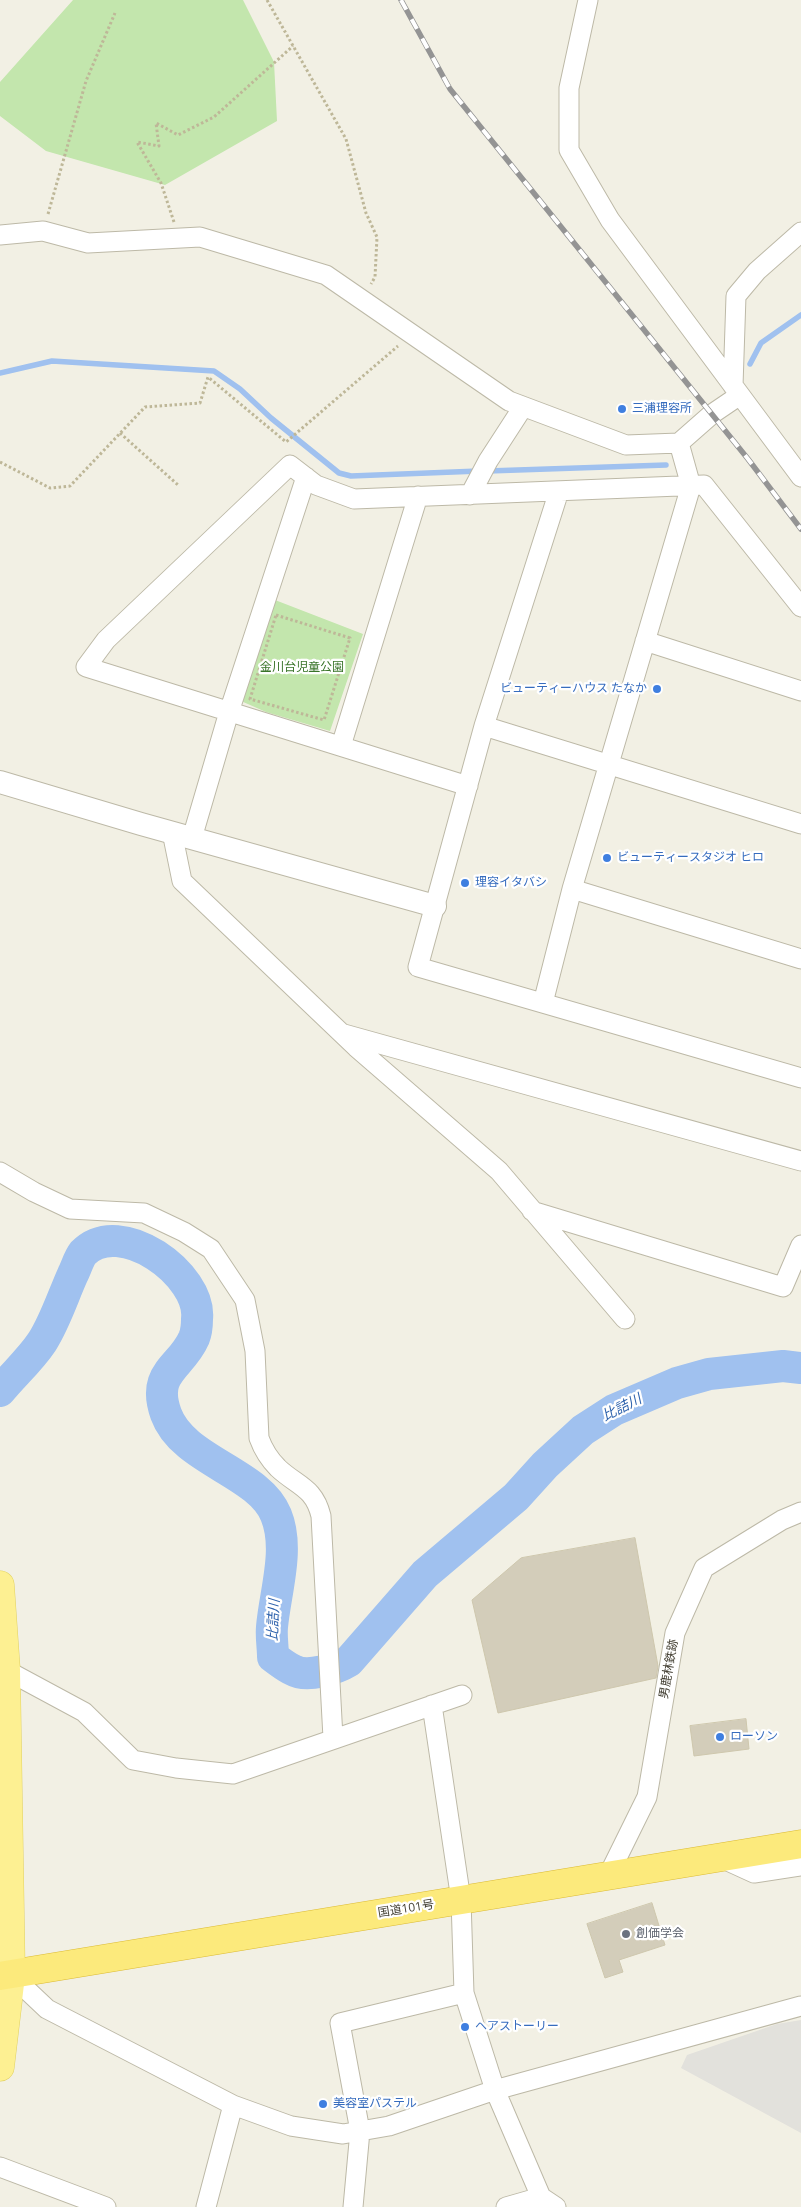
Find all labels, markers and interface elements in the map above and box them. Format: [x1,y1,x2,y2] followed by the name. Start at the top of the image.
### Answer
[632,402,692,416] place label: 三浦理容所
[616,403,628,415] marker: 三浦理容所
[260,661,344,675] park label: 金川台児童公園
[500,682,647,696] place label: ビューティーハウス たなか
[651,683,663,695] marker: ビューティーハウス たなか
[617,851,764,865] place label: ビューティースタジオ ヒロ
[601,852,613,864] marker: ビューティースタジオ ヒロ
[475,876,547,890] place label: 理容イタバシ
[459,877,471,889] marker: 理容イタバシ
[599,1391,645,1425] water label: 比詰川
[265,1599,283,1641] water label: 比詰川
[657,1638,681,1700] street label: 男鹿林鉄跡
[730,1730,778,1744] place label: ローソン
[714,1731,726,1743] marker: ローソン
[377,1897,435,1921] street label: 国道101号
[636,1927,684,1941] place label: 創価学会
[620,1928,632,1940] marker: 創価学会
[475,2020,559,2034] place label: ヘアストーリー
[459,2021,471,2033] marker: ヘアストーリー
[333,2097,417,2111] place label: 美容室パステル
[317,2098,329,2110] marker: 美容室パステル

